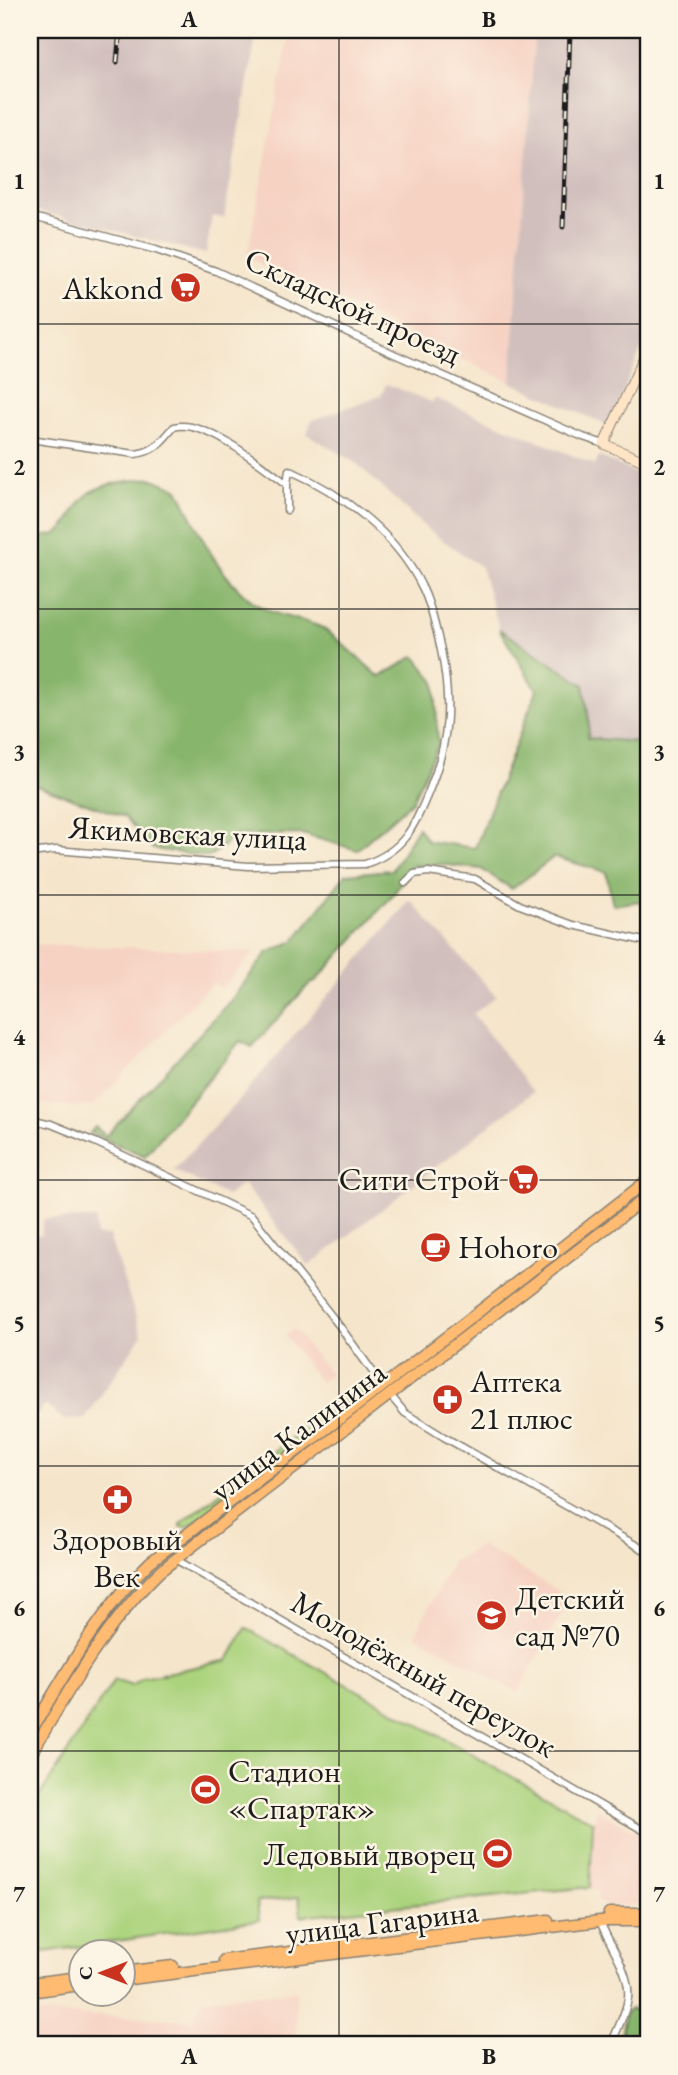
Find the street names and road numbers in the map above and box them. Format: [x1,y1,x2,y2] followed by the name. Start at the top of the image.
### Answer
[238,237,468,375] street label: Складской проезд
[67,806,308,860] street label: Якимовская улица
[201,1351,395,1511] street label: улица Калинина
[284,1581,564,1767] street label: Молодёжный переулок
[283,1889,481,1955] street label: улица Гагарина

